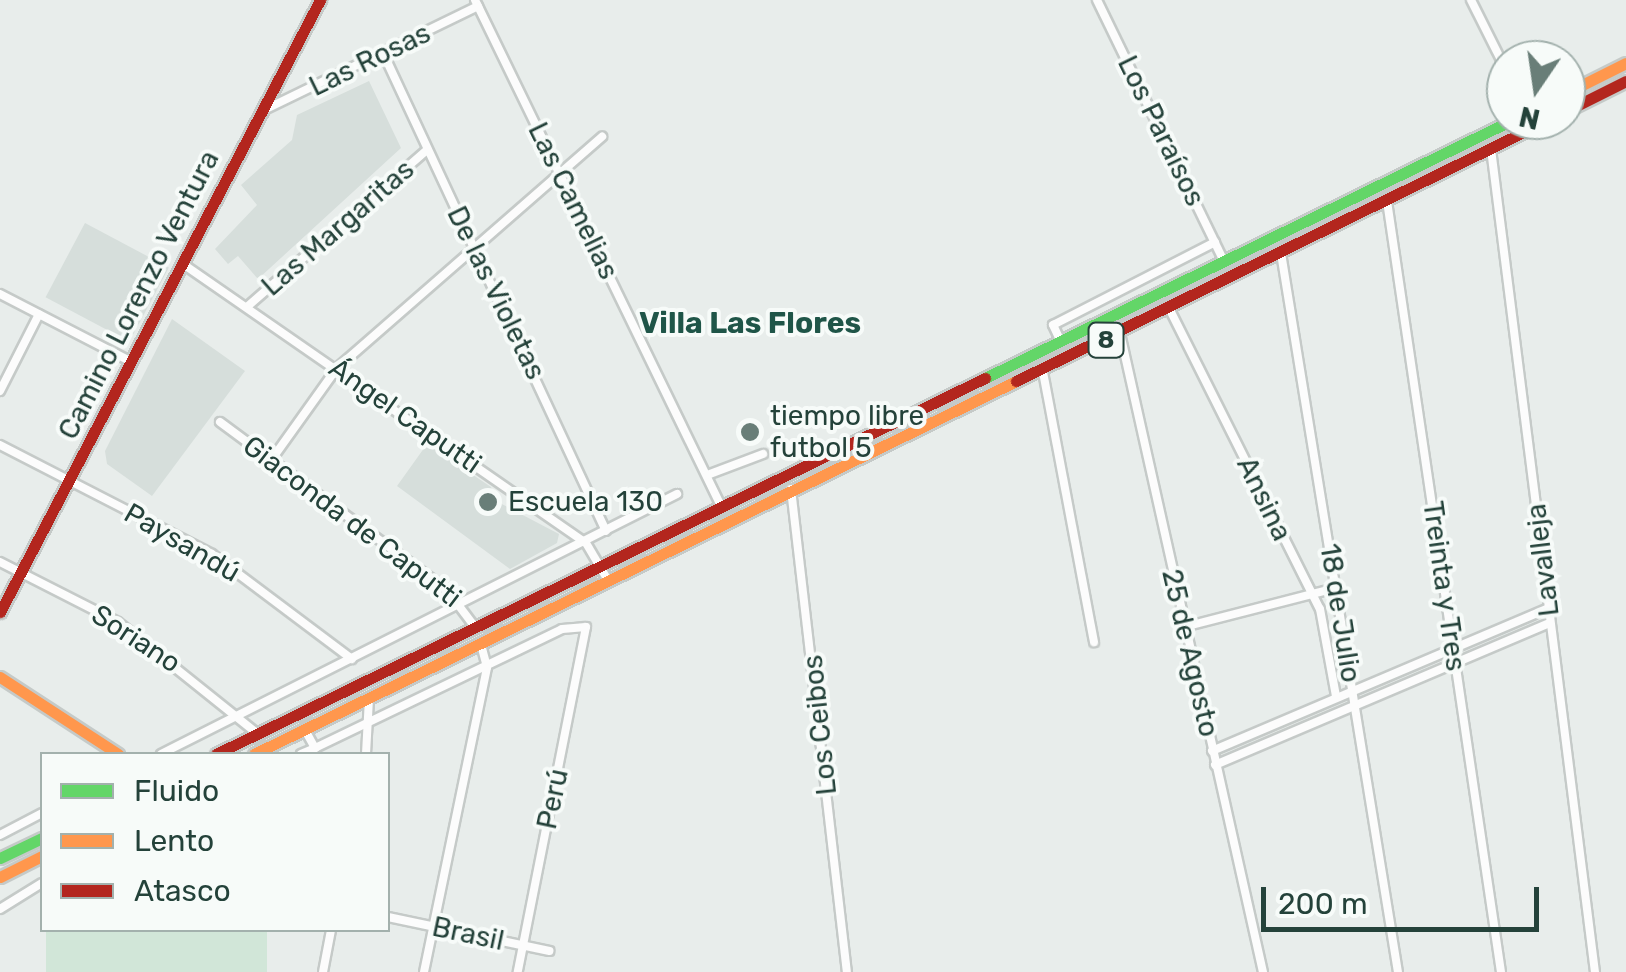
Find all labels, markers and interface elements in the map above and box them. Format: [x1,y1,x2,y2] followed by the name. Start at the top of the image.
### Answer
[304,16,436,104] street label: Las Rosas
[1486,40,1586,140] north arrow
[1110,50,1212,212] street label: Los Paraísos
[1516,99,1543,136] text: N
[521,117,625,285] street label: Las Camelias
[51,145,227,445] street label: Camino Lorenzo Ventura
[255,153,421,303] street label: Las Margaritas
[439,201,553,385] street label: De las Violetas
[639,305,861,341] district label: Villa Las Flores
[1086,320,1126,360] road number: 8
[322,351,488,481] street label: Ángel Caputti
[770,399,924,465] place label: tiempo libre futbol 5
[739,421,761,443] marker: tiempo libre futbol 5
[236,429,468,615] street label: Giaconda de Caputti
[1229,452,1299,546] street label: Ansina
[508,485,663,519] place label: Escuela 130
[477,491,499,513] marker: Escuela 130
[118,496,246,590] street label: Paysandú
[1415,498,1473,674] street label: Treinta y Tres
[1519,502,1567,618] street label: Lavalleja
[1312,541,1368,685] street label: 18 de Julio
[1154,566,1226,740] street label: 25 de Agosto
[85,598,187,680] street label: Soriano
[796,653,844,797] street label: Los Ceibos
[40,752,390,932] legend
[530,766,576,832] street label: Perú
[134,773,219,809] text: Fluido
[134,823,214,859] text: Lento
[1266,867,1544,929] scale bar
[134,873,231,909] text: Atasco
[1278,886,1368,922] text: 200 m
[429,910,507,958] street label: Brasil

